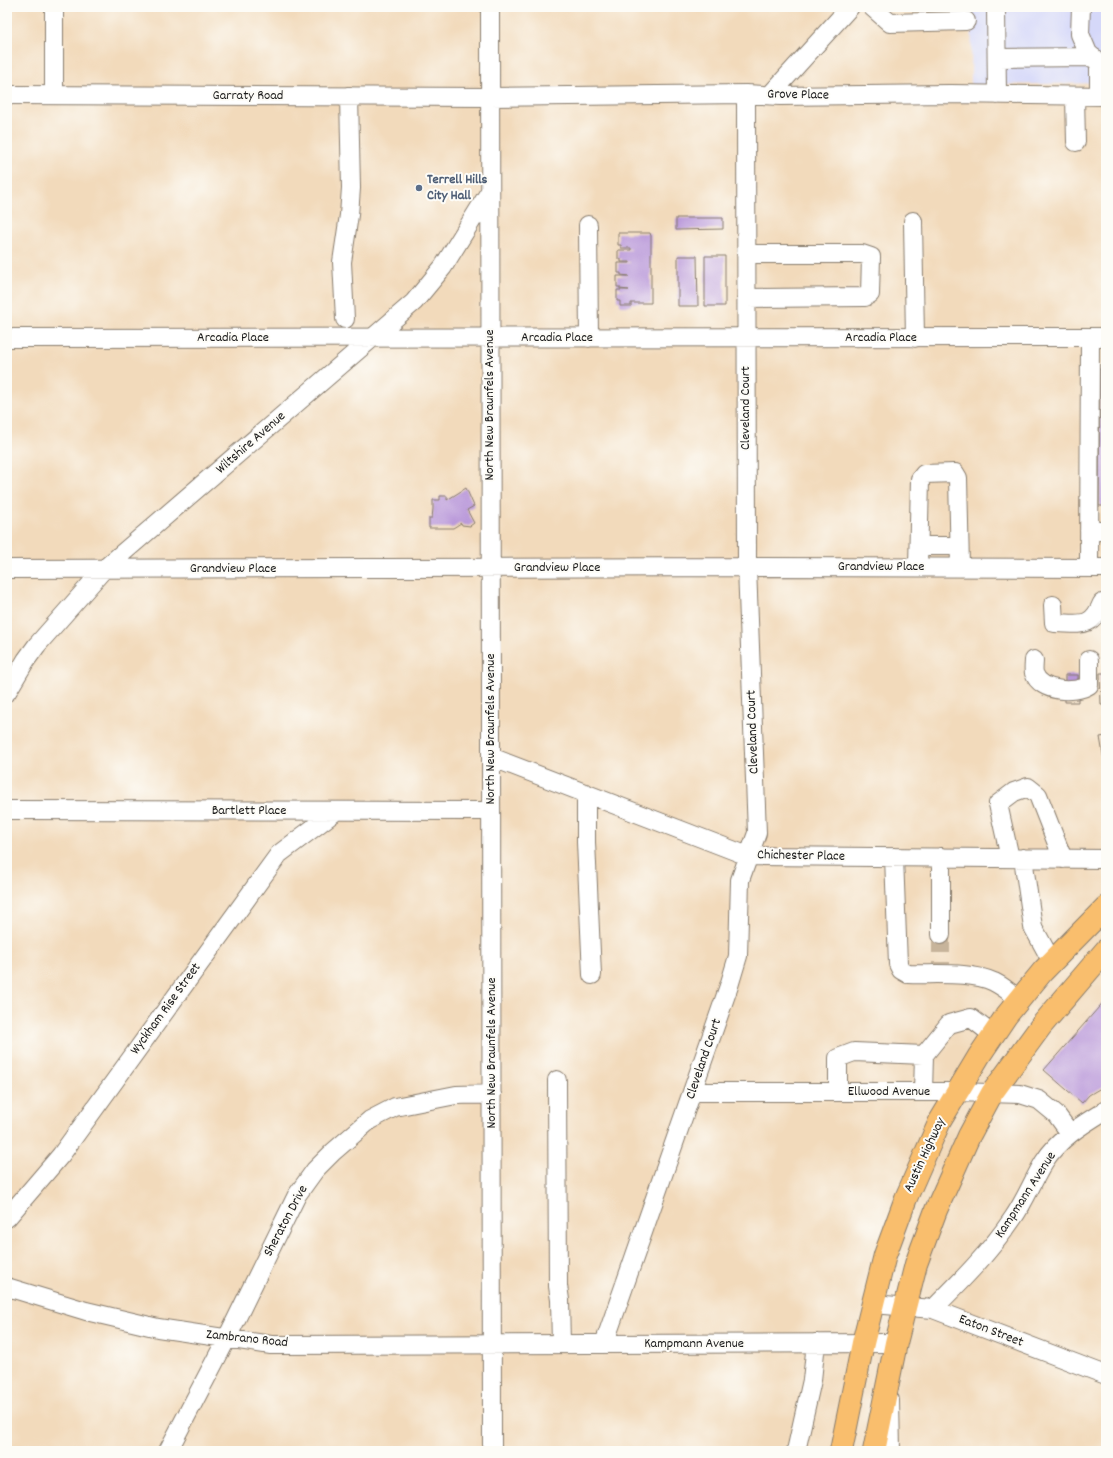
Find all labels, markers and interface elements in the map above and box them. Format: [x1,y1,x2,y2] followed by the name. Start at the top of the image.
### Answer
[767,84,829,106] street label: Grove Place
[213,86,283,106] street label: Garraty Road
[427,170,488,206] place label: Terrell Hills City Hall
[414,183,424,193] marker: Terrell Hills City Hall
[197,328,269,348] street label: Arcadia Place
[521,328,593,348] street label: Arcadia Place
[845,328,917,348] street label: Arcadia Place
[480,329,500,481] street label: North New Braunfels Avenue
[736,366,756,450] street label: Cleveland Court
[212,407,290,479] street label: Wiltshire Avenue
[838,557,924,577] street label: Grandview Place
[514,558,600,578] street label: Grandview Place
[190,559,276,579] street label: Grandview Place
[481,653,501,805] street label: North New Braunfels Avenue
[742,690,764,774] street label: Cleveland Court
[212,801,286,821] street label: Bartlett Place
[757,845,845,867] street label: Chichester Place
[126,959,206,1059] street label: Wyckham Rise Street
[482,977,502,1129] street label: North New Braunfels Avenue
[681,1016,727,1102] street label: Cleveland Court
[848,1082,930,1102] street label: Ellwood Avenue
[899,1114,951,1196] street label: Austin Highway
[990,1148,1062,1242] street label: Kampmann Avenue
[259,1182,313,1260] street label: Sheraton Drive
[956,1309,1026,1353] street label: Eaton Street
[205,1325,289,1353] street label: Zambrano Road
[644,1334,744,1354] street label: Kampmann Avenue

